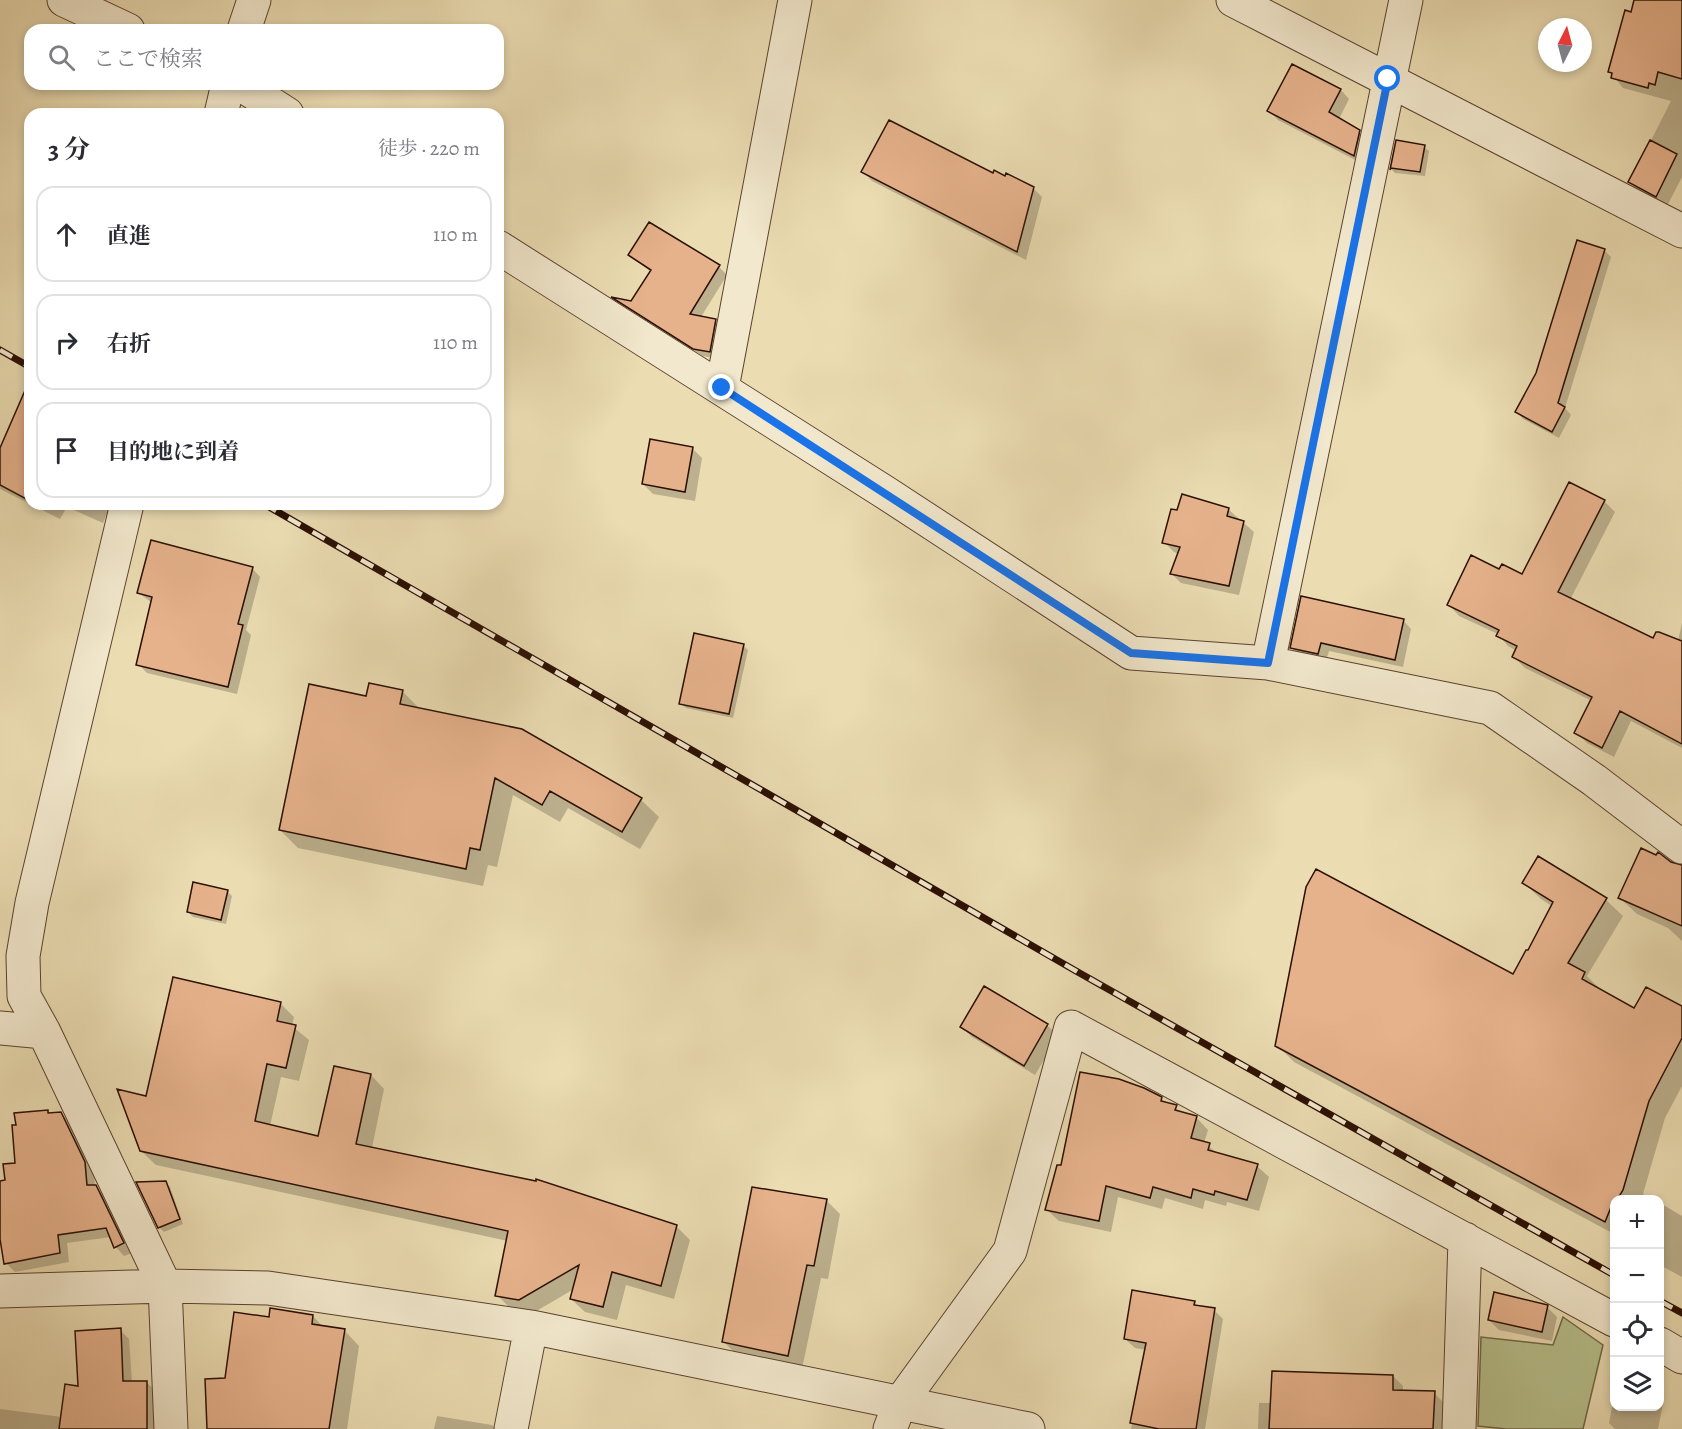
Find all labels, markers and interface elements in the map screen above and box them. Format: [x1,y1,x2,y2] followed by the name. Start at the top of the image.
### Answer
[1538,18,1592,72] north arrow
[24,24,504,90] search box
[45,41,78,74] icon: search
[93,44,203,74] text: ここで検索
[1374,65,1400,91] route start
[48,132,90,167] text: 3 分
[378,135,480,162] text: 徒歩 · 220 m
[50,218,83,251] icon: ahead
[107,221,151,251] text: 直進
[433,221,478,248] text: 110 m
[50,326,83,359] icon: right
[107,329,151,359] text: 右折
[433,329,478,356] text: 110 m
[708,374,734,400] route end
[50,434,83,467] icon: arrive
[107,437,239,467] text: 目的地に到着
[1610,1195,1664,1411] map controls
[1610,1195,1664,1249] button: +
[1610,1249,1664,1303] button: −
[1610,1303,1664,1357] button: locate
[1610,1357,1664,1411] button: layers

